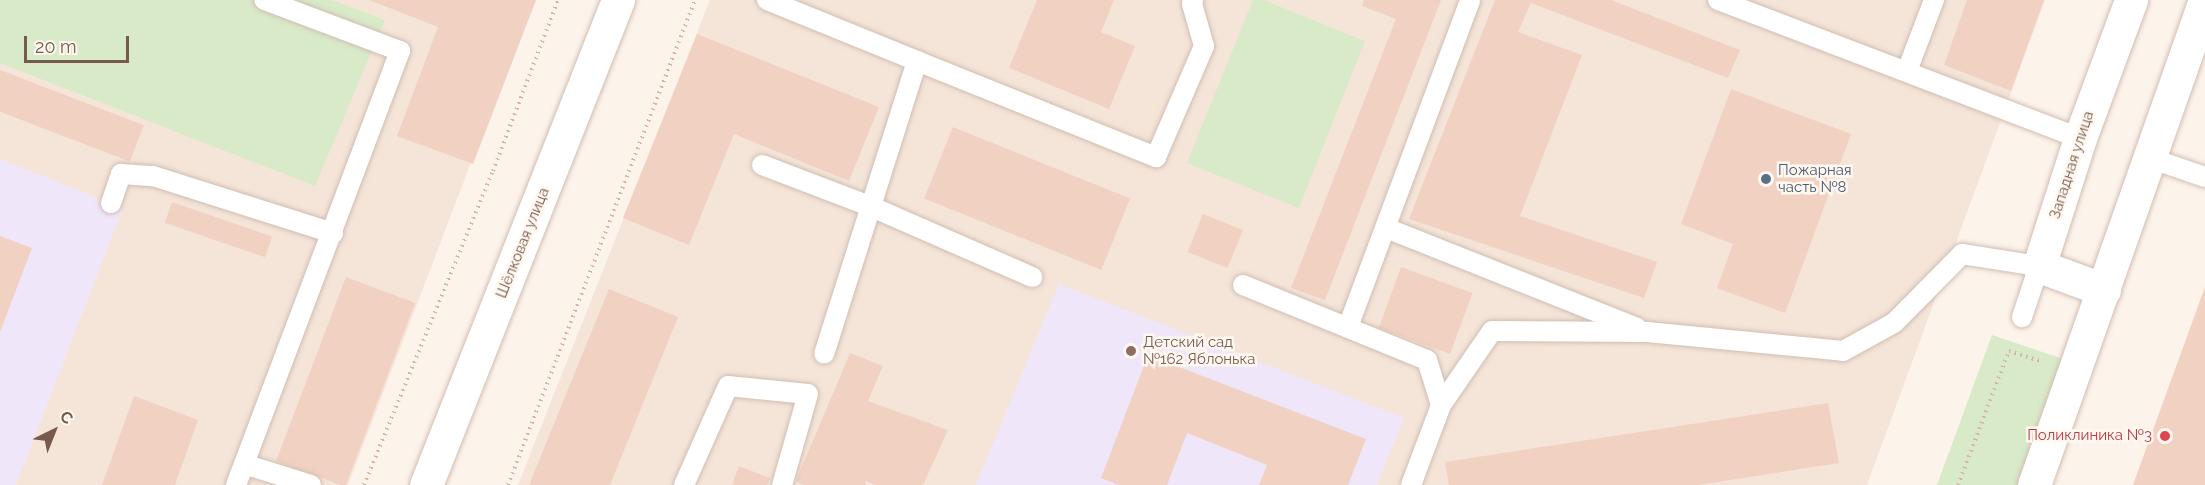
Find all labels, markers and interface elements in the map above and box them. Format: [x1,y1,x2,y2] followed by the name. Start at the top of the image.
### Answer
[27,24,132,62] scale bar
[35,36,77,57] text: 20 m
[2046,109,2098,221] street label: Западная улица
[1778,161,1852,196] place label: Пожарная часть №8
[1759,172,1773,186] marker: Пожарная часть №8
[493,185,553,301] street label: Шёлковая улица
[1143,333,1255,368] place label: Детский сад №162 Яблонька
[1124,344,1138,358] marker: Детский сад №162 Яблонька
[24,401,84,461] north arrow
[56,407,77,428] text: С
[2027,427,2152,445] place label: Поликлиника №3
[2156,427,2174,445] marker: Поликлиника №3

